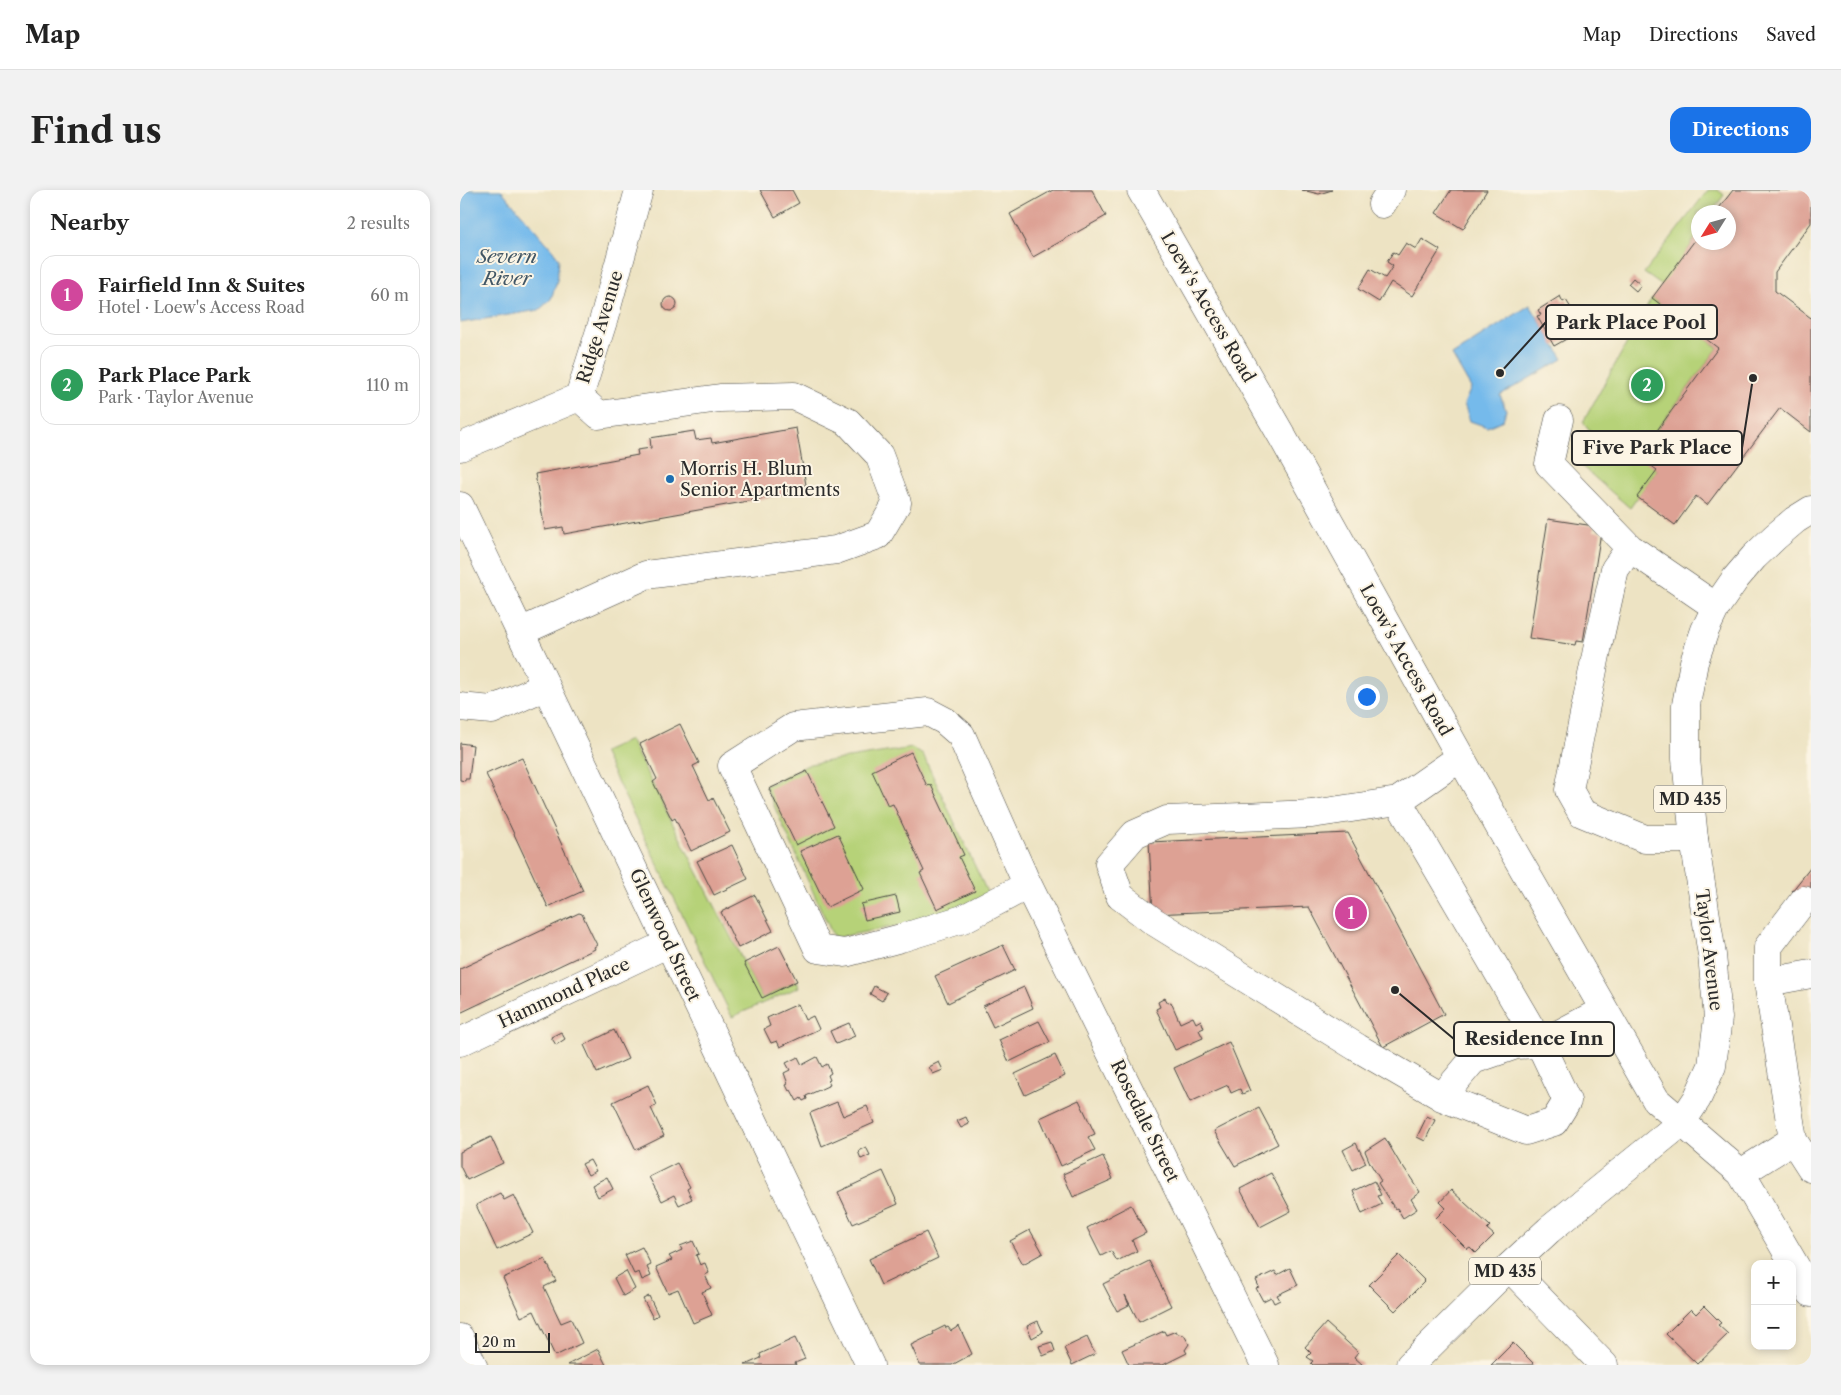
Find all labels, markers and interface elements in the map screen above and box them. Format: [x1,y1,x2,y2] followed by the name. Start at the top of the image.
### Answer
[25,20,80,49] text: Map
[1582,24,1621,46] text: Map
[1649,24,1738,46] text: Directions
[1766,24,1816,46] text: Saved
[1670,107,1811,153] button: Directions
[30,109,162,152] text: Find us
[1691,205,1736,250] north arrow
[50,210,129,235] text: Nearby
[347,213,410,233] text: 2 results
[1156,228,1260,386] street label: Loew's Access Road
[476,245,537,290] water label: Severn River
[572,268,628,386] street label: Ridge Avenue
[98,274,305,297] text: Fairfield Inn & Suites
[63,285,71,305] text: 1
[370,285,409,305] text: 60 m
[98,297,305,317] text: Hotel · Loew's Access Road
[1546,305,1717,339] callout: Park Place Pool
[1556,311,1707,334] text: Park Place Pool
[98,364,251,387] text: Park Place Park
[1631,366,1663,404] pin: 2
[62,375,72,395] text: 2
[366,375,409,395] text: 110 m
[98,387,254,407] text: Park · Taylor Avenue
[1572,431,1742,465] callout: Five Park Place
[1582,436,1732,459] text: Five Park Place
[680,458,840,501] place label: Morris H. Blum Senior Apartments
[664,473,676,485] marker: Morris H. Blum Senior Apartments
[1355,580,1457,740] street label: Loew's Access Road
[1354,684,1380,710] your location
[1654,786,1726,812] road number: MD 435
[625,865,706,1005] street label: Glenwood Street
[1691,888,1727,1012] street label: Taylor Avenue
[1335,894,1367,932] pin: 1
[495,953,633,1033] street label: Hammond Place
[1454,1022,1614,1056] callout: Residence Inn
[1464,1027,1604,1050] text: Residence Inn
[1106,1056,1184,1186] street label: Rosedale Street
[1469,1258,1541,1284] road number: MD 435
[1751,1260,1796,1350] map controls
[1751,1260,1796,1305] button: +
[1751,1305,1796,1350] button: −
[475,1330,550,1353] scale bar
[482,1333,516,1351] text: 20 m

